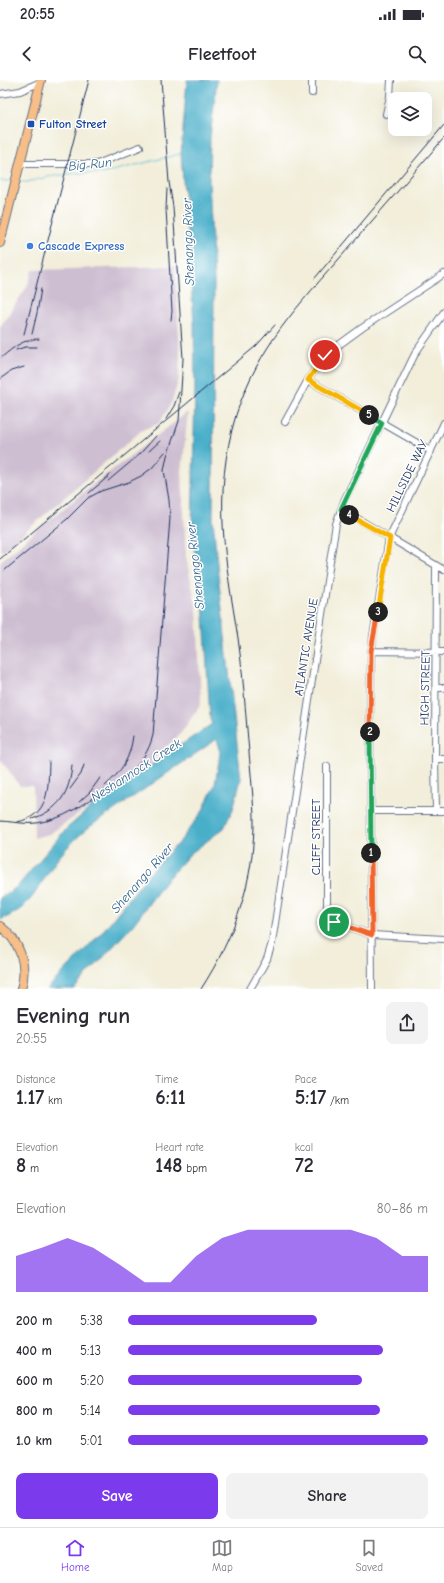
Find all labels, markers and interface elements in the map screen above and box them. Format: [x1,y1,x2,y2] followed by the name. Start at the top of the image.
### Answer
[20,5,55,23] text: 20:55
[16,43,38,65] icon: back
[406,43,428,65] icon: search
[188,44,256,65] text: Fleetfoot
[388,92,432,136] map controls
[388,92,432,136] button: layers
[39,117,107,131] place label: Fulton Street
[26,119,36,129] marker: Fulton Street
[67,154,113,174] water label: Big Run
[179,197,197,286] water label: Shenango River
[38,239,124,253] place label: Cascade Express
[25,241,35,251] marker: Cascade Express
[308,338,342,372] pin
[314,344,336,366] icon: check
[359,405,379,425] pin: 5
[366,408,372,421] text: 5
[383,437,431,514] street label: HILLSIDE WAY
[339,505,359,525] pin: 4
[346,508,352,521] text: 4
[183,521,207,610] water label: Shenango River
[291,597,321,697] street label: ATLANTIC AVENUE
[368,602,388,622] pin: 3
[375,605,381,618] text: 3
[417,650,433,726] street label: HIGH STREET
[360,722,380,742] pin: 2
[367,725,373,738] text: 2
[88,735,185,805] water label: Neshannock Creek
[309,798,323,875] street label: CLIFF STREET
[108,839,177,916] water label: Shenango River
[361,843,381,863] pin: 1
[369,846,373,859] text: 1
[317,905,351,939] pin
[323,911,345,933] icon: arrive
[386,1002,428,1044] button: share
[16,1003,130,1029] text: Evening run
[16,1031,47,1046] text: 20:55
[16,1073,55,1086] text: Distance
[155,1073,178,1086] text: Time
[295,1073,317,1086] text: Pace
[16,1086,44,1109] text: 1.17
[155,1086,186,1109] text: 6:11
[295,1086,326,1109] text: 5:17
[44,1094,62,1107] text: km
[326,1094,349,1107] text: /km
[16,1141,58,1154] text: Elevation
[155,1141,204,1154] text: Heart rate
[295,1141,313,1154] text: kcal
[16,1154,26,1177] text: 8
[155,1154,183,1177] text: 148
[295,1154,314,1177] text: 72
[26,1162,39,1175] text: m
[183,1162,207,1175] text: bpm
[16,1201,66,1216] text: Elevation
[377,1201,428,1216] text: 80–86 m
[16,1313,52,1328] text: 200 m
[80,1313,103,1328] text: 5:38
[16,1343,52,1358] text: 400 m
[80,1343,101,1358] text: 5:13
[16,1373,53,1388] text: 600 m
[80,1373,104,1388] text: 5:20
[16,1403,53,1418] text: 800 m
[80,1403,101,1418] text: 5:14
[16,1433,52,1448] text: 1.0 km
[80,1433,102,1448] text: 5:01
[16,1473,218,1519] button: Save
[226,1473,428,1519] button: Share
[61,1537,89,1574] tab: Home
[211,1537,233,1574] tab: Map
[356,1537,383,1574] tab: Saved

